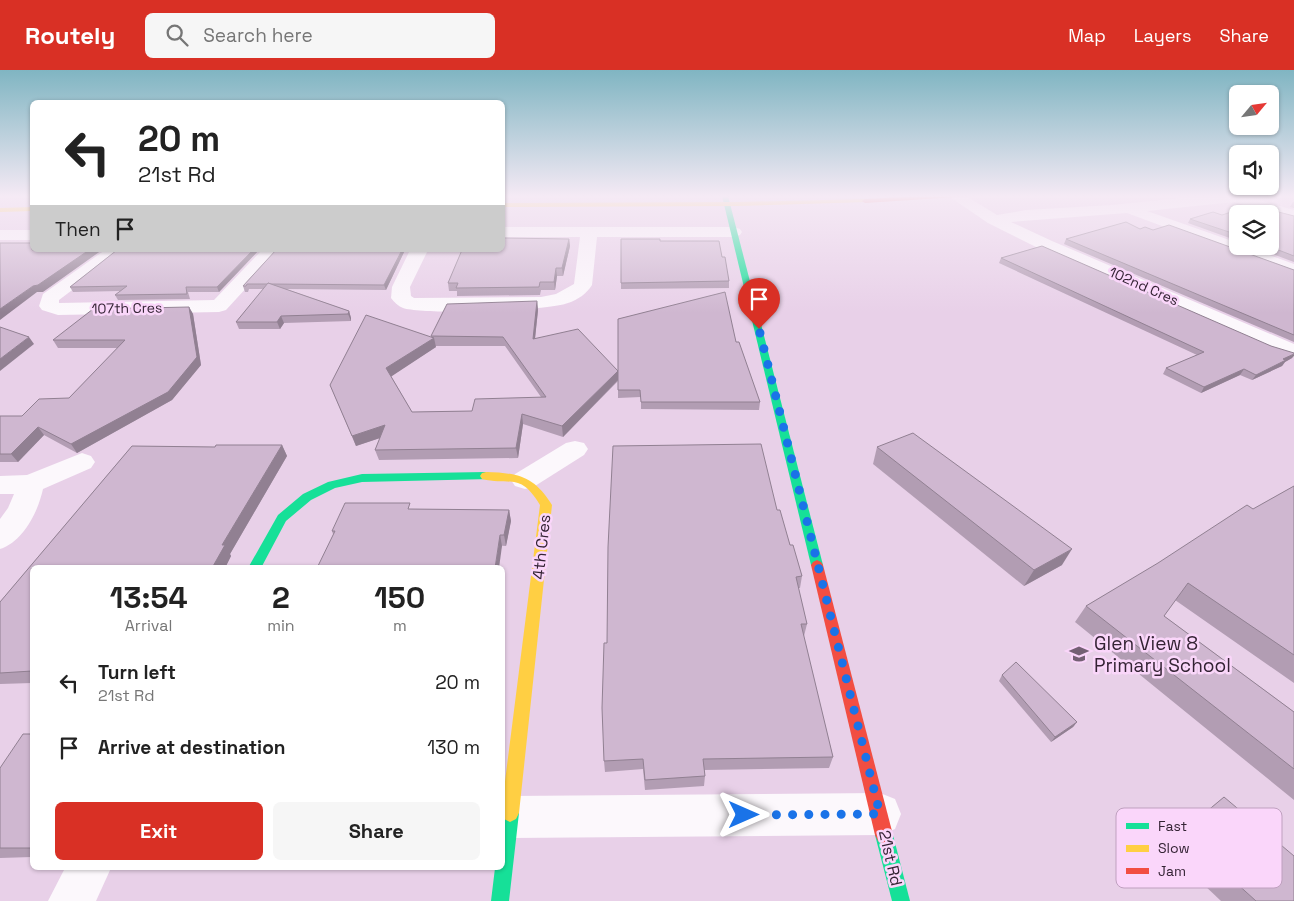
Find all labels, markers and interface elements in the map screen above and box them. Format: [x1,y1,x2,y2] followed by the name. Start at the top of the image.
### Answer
[145,13,495,58] search box
[25,20,115,51] text: Routely
[163,21,191,49] icon: search
[203,23,313,48] text: Search here
[1068,24,1106,47] text: Map
[1134,24,1191,47] text: Layers
[1219,24,1269,47] text: Share
[1229,85,1279,135] north arrow
[1229,85,1279,255] map controls
[138,117,220,161] text: 20 m
[55,120,120,185] icon: left
[1229,145,1279,195] button: sound
[138,160,216,188] text: 21st Rd
[1229,205,1279,255] button: layers
[111,215,139,243] icon: arrive
[55,217,101,242] text: Then
[1106,263,1182,309] street label: 102nd Cres
[738,278,780,329] pin
[745,285,773,313] icon: arrive
[91,298,163,318] street label: 107th Cres
[528,514,555,581] street label: 4th Cres
[110,578,187,617] text: 13:54
[272,578,290,617] text: 2
[374,578,425,617] text: 150
[125,615,172,636] text: Arrival
[267,615,295,636] text: min
[393,615,407,636] text: m
[1094,631,1231,678] place label: Glen View 8 Primary School
[1068,643,1090,665] school or university icon: Glen View 8 Primary School
[98,660,176,685] text: Turn left
[55,669,83,697] icon: left
[435,670,480,695] text: 20 m
[98,685,154,706] text: 21st Rd
[55,734,83,762] icon: arrive
[98,735,286,760] text: Arrive at destination
[427,735,480,760] text: 130 m
[717,788,769,840] position arrow
[55,802,263,860] button: Exit
[273,802,480,860] button: Share
[1116,808,1282,888] legend
[1158,817,1187,835] text: Fast
[874,828,907,888] street label: 21st Rd
[1158,839,1190,857] text: Slow
[1158,862,1186,880] text: Jam

